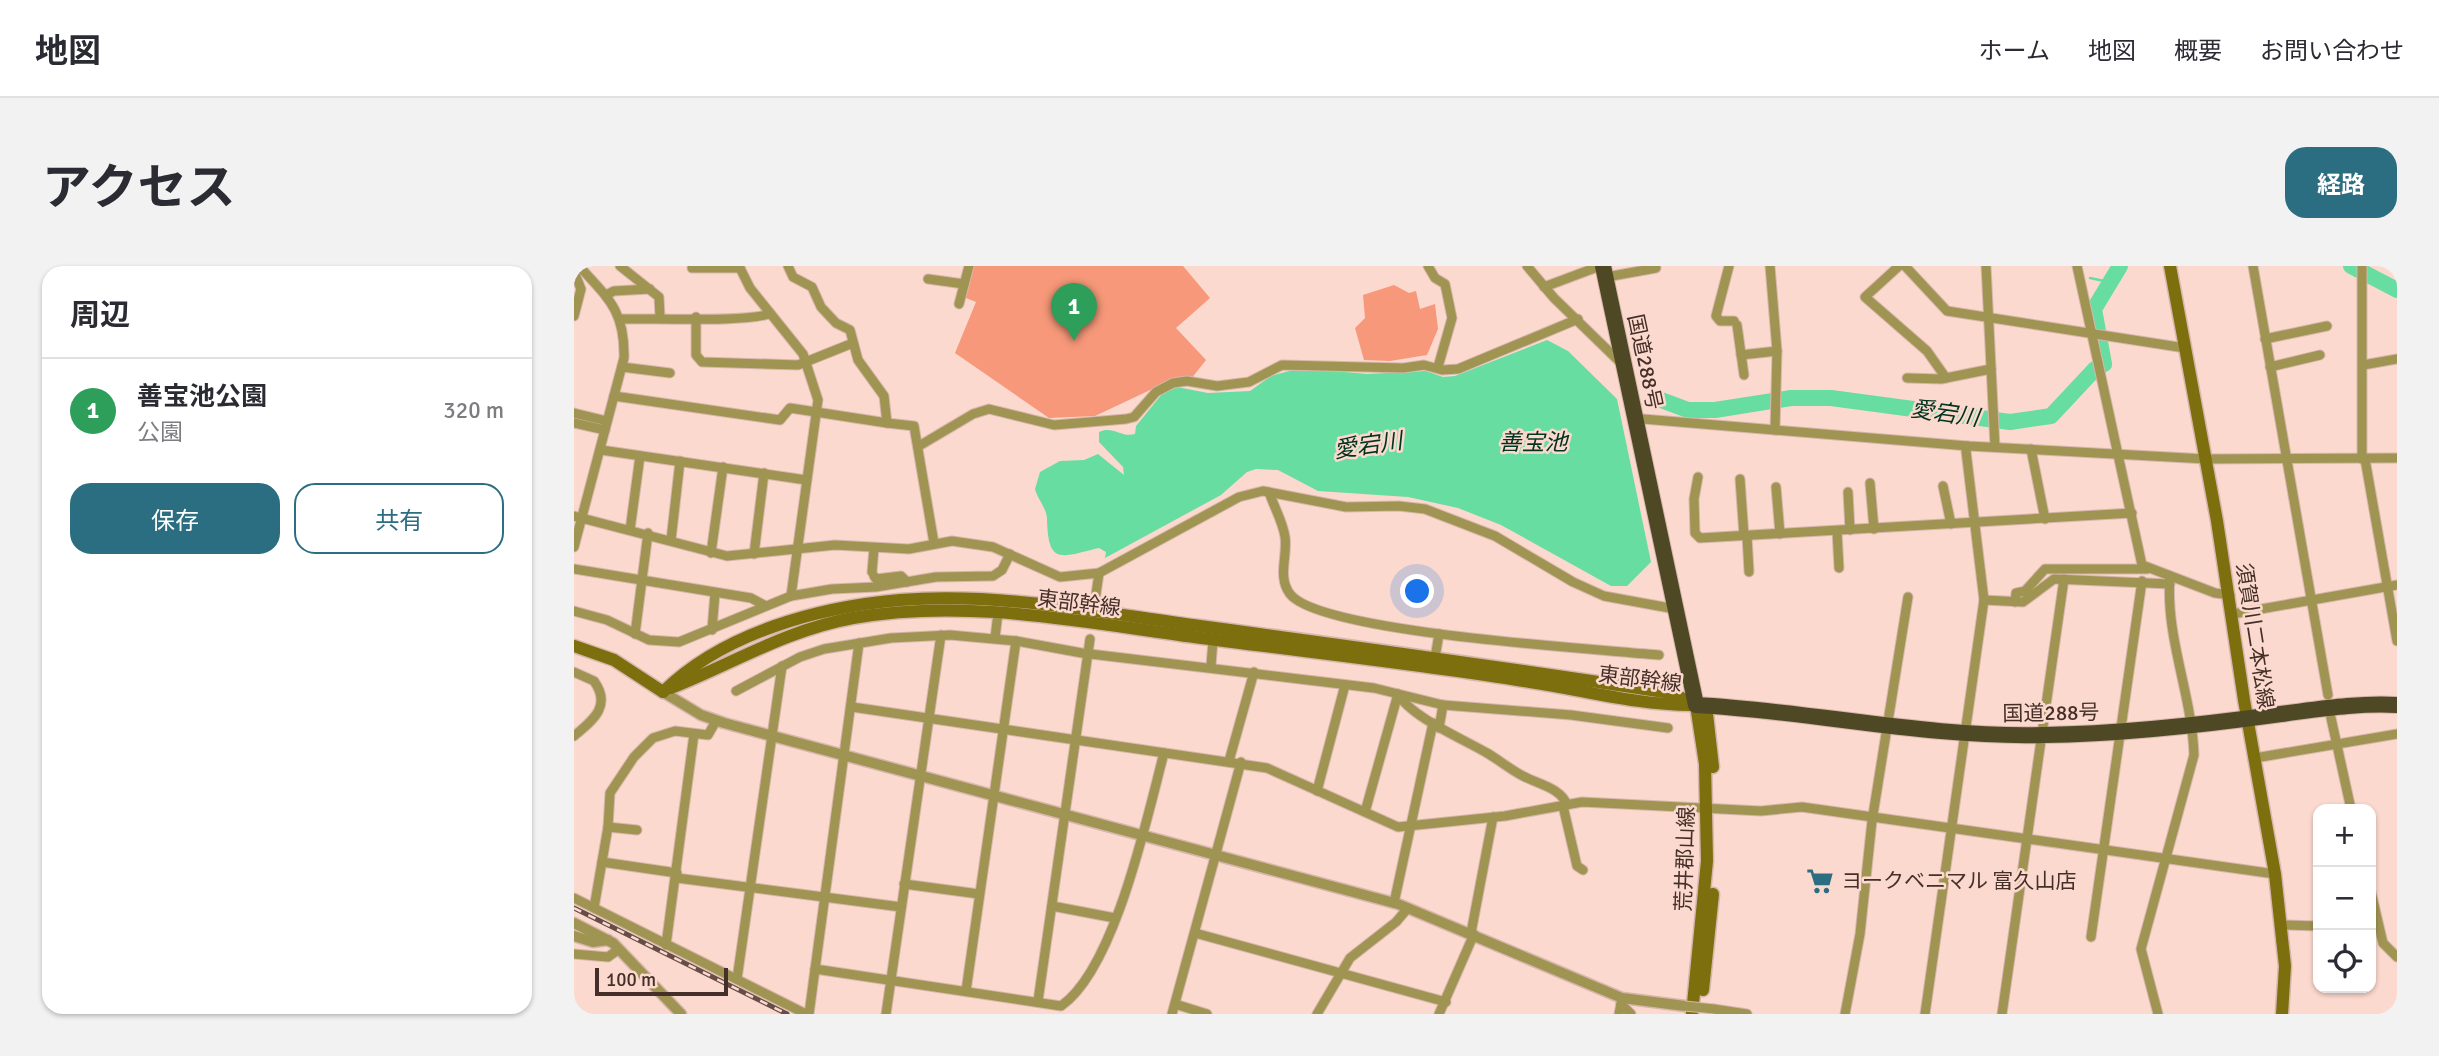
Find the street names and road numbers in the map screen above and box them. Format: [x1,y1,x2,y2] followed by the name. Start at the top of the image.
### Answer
[1622,312,1668,412] street label: 国道288号
[2231,561,2279,711] street label: 須賀川二本松線
[1036,585,1122,621] street label: 東部幹線
[1597,661,1683,697] street label: 東部幹線
[2002,699,2100,727] street label: 国道288号
[1670,806,1700,912] street label: 荒井郡山線

